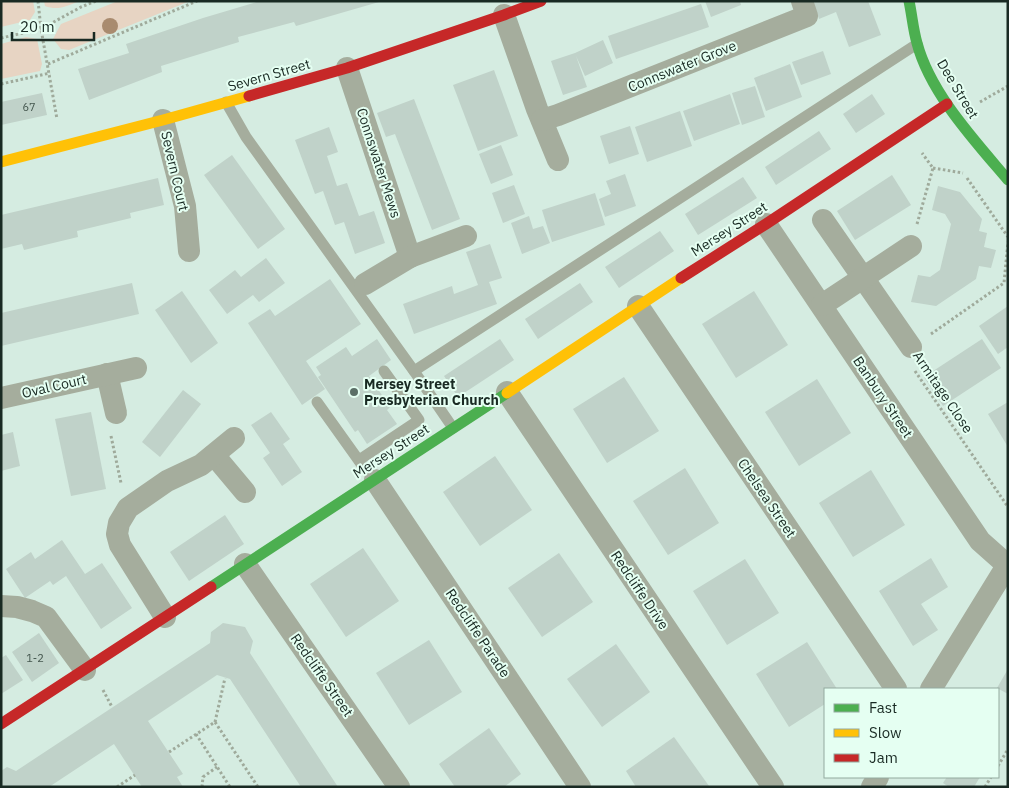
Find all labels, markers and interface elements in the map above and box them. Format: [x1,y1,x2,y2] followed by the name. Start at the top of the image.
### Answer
[12,10,95,42] scale bar
[20,17,55,36] text: 20 m
[625,36,739,96] street label: Connswater Grove
[226,55,312,95] street label: Severn Street
[933,56,983,122] street label: Dee Street
[22,100,36,114] house number: 67
[353,106,405,221] street label: Connswater Mews
[157,129,193,213] street label: Severn Court
[687,198,771,260] street label: Mersey Street
[909,347,977,437] street label: Armitage Close
[849,353,917,441] street label: Banbury Street
[20,370,88,402] street label: Oval Court
[364,375,499,409] place label: Mersey Street Presbyterian Church
[348,386,360,398] marker: Mersey Street Presbyterian Church
[349,420,433,482] street label: Mersey Street
[734,455,800,541] street label: Chelsea Street
[607,547,673,633] street label: Redcliffe Drive
[442,585,514,681] street label: Redcliffe Parade
[287,630,357,720] street label: Redcliffe Street
[26,651,44,665] house number: 1-2
[824,688,999,778] legend
[869,698,897,717] text: Fast
[869,723,902,742] text: Slow
[869,748,898,767] text: Jam

